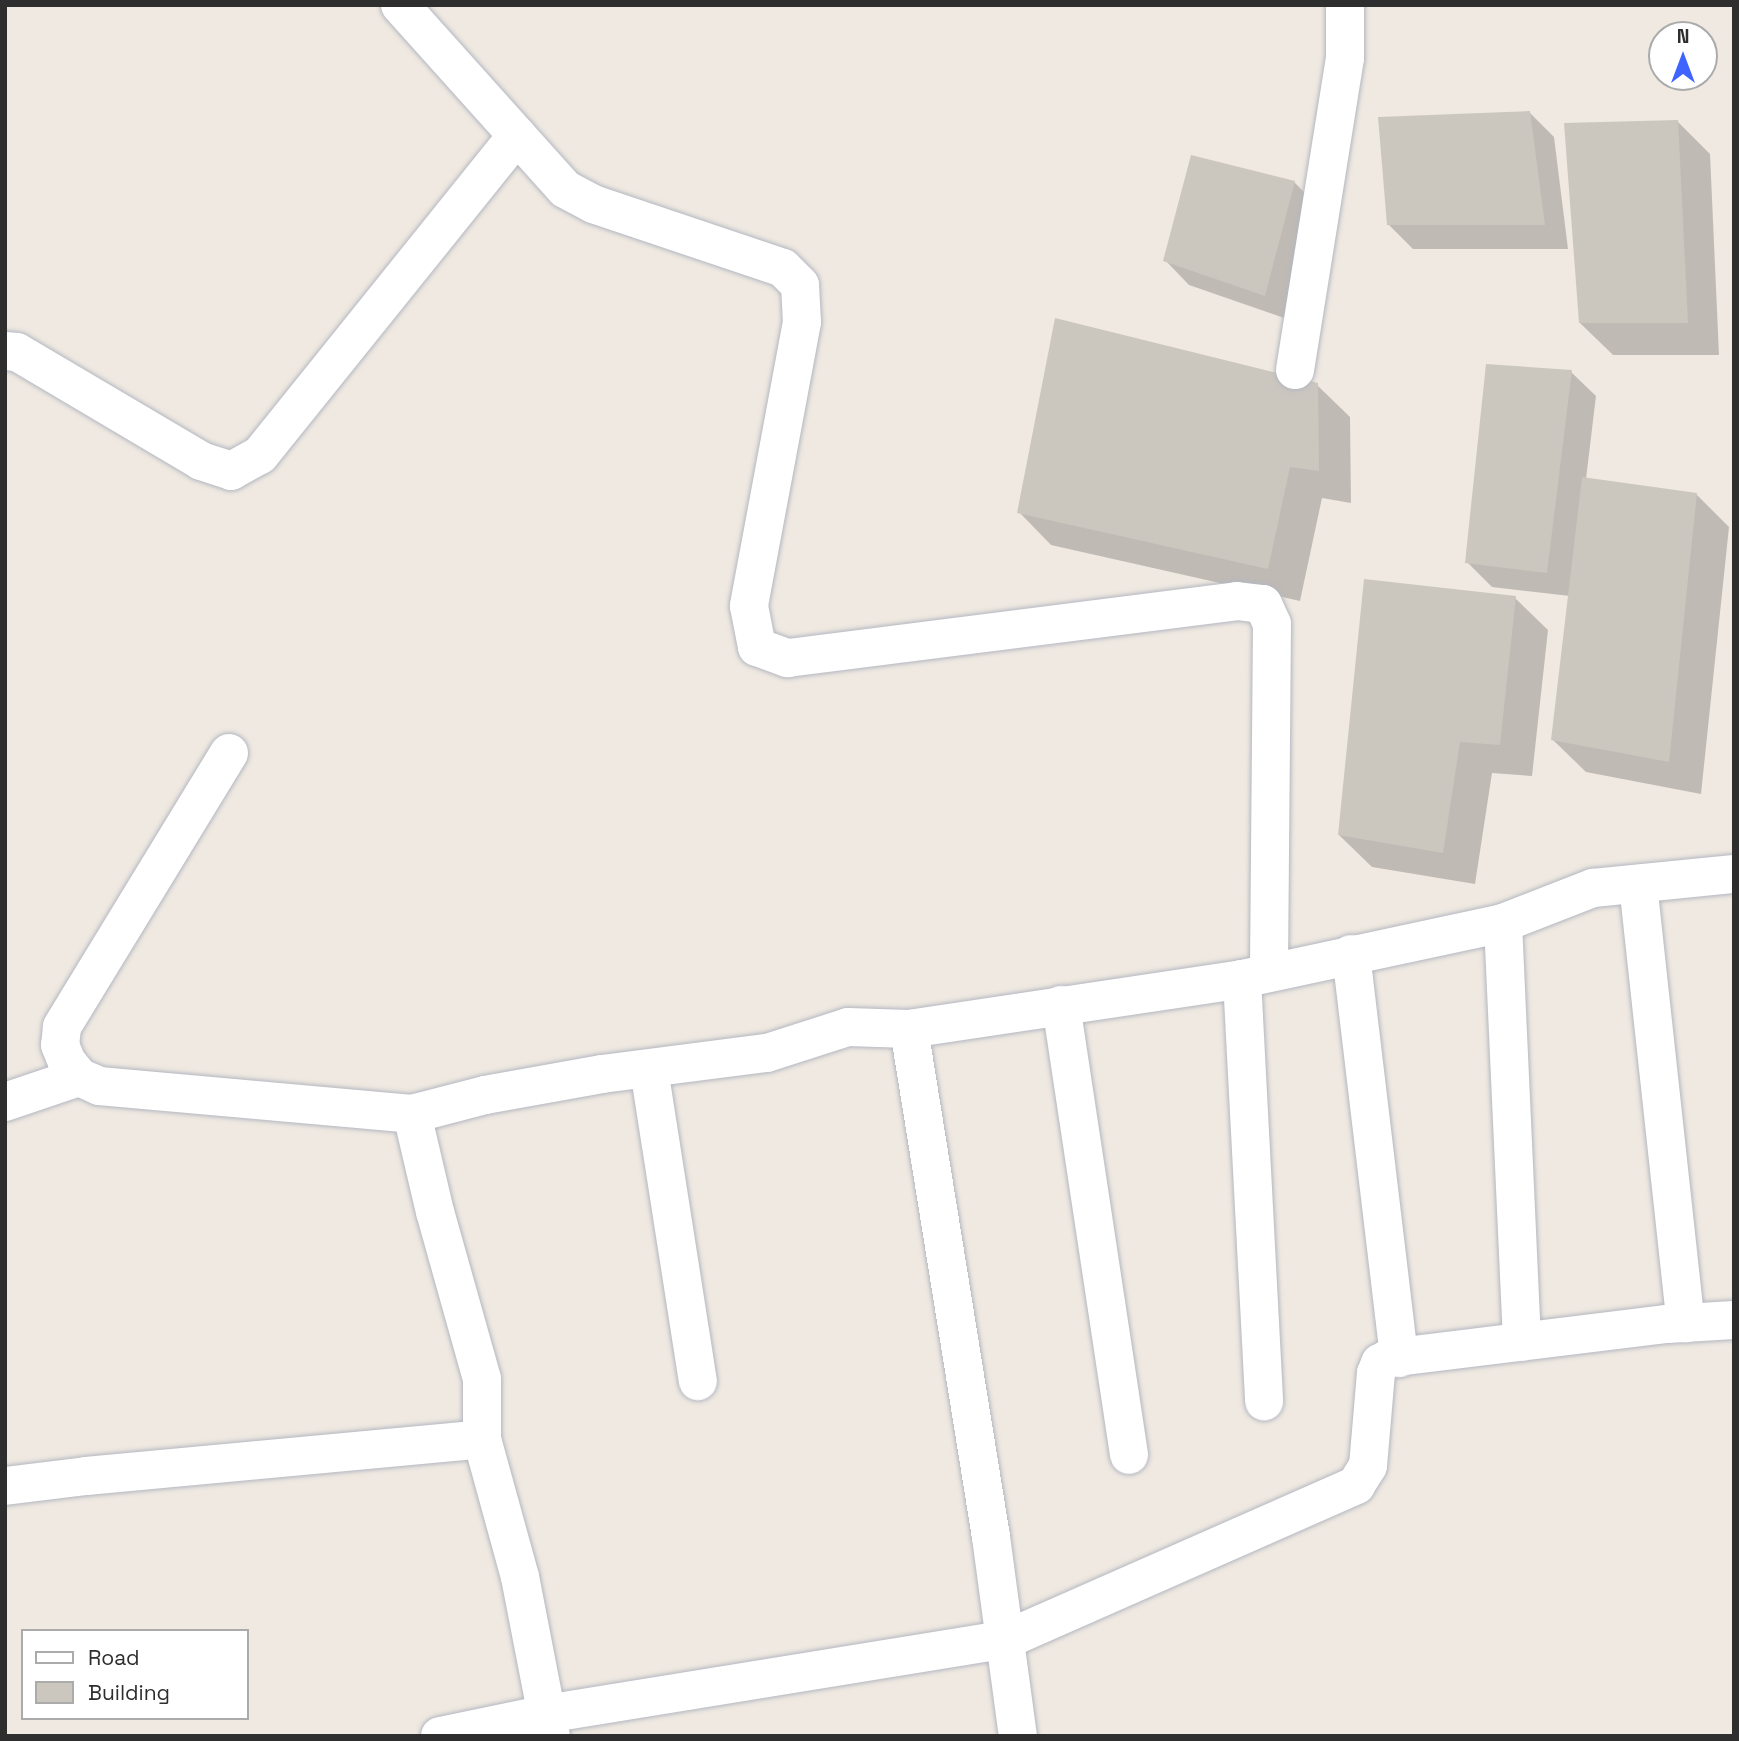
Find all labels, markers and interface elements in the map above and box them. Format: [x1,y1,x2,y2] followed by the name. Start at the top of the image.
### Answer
[1648,21,1718,91] north arrow
[1677,24,1689,49] text: N
[21,1629,248,1720] legend
[88,1644,140,1671] text: Road
[88,1679,170,1706] text: Building

